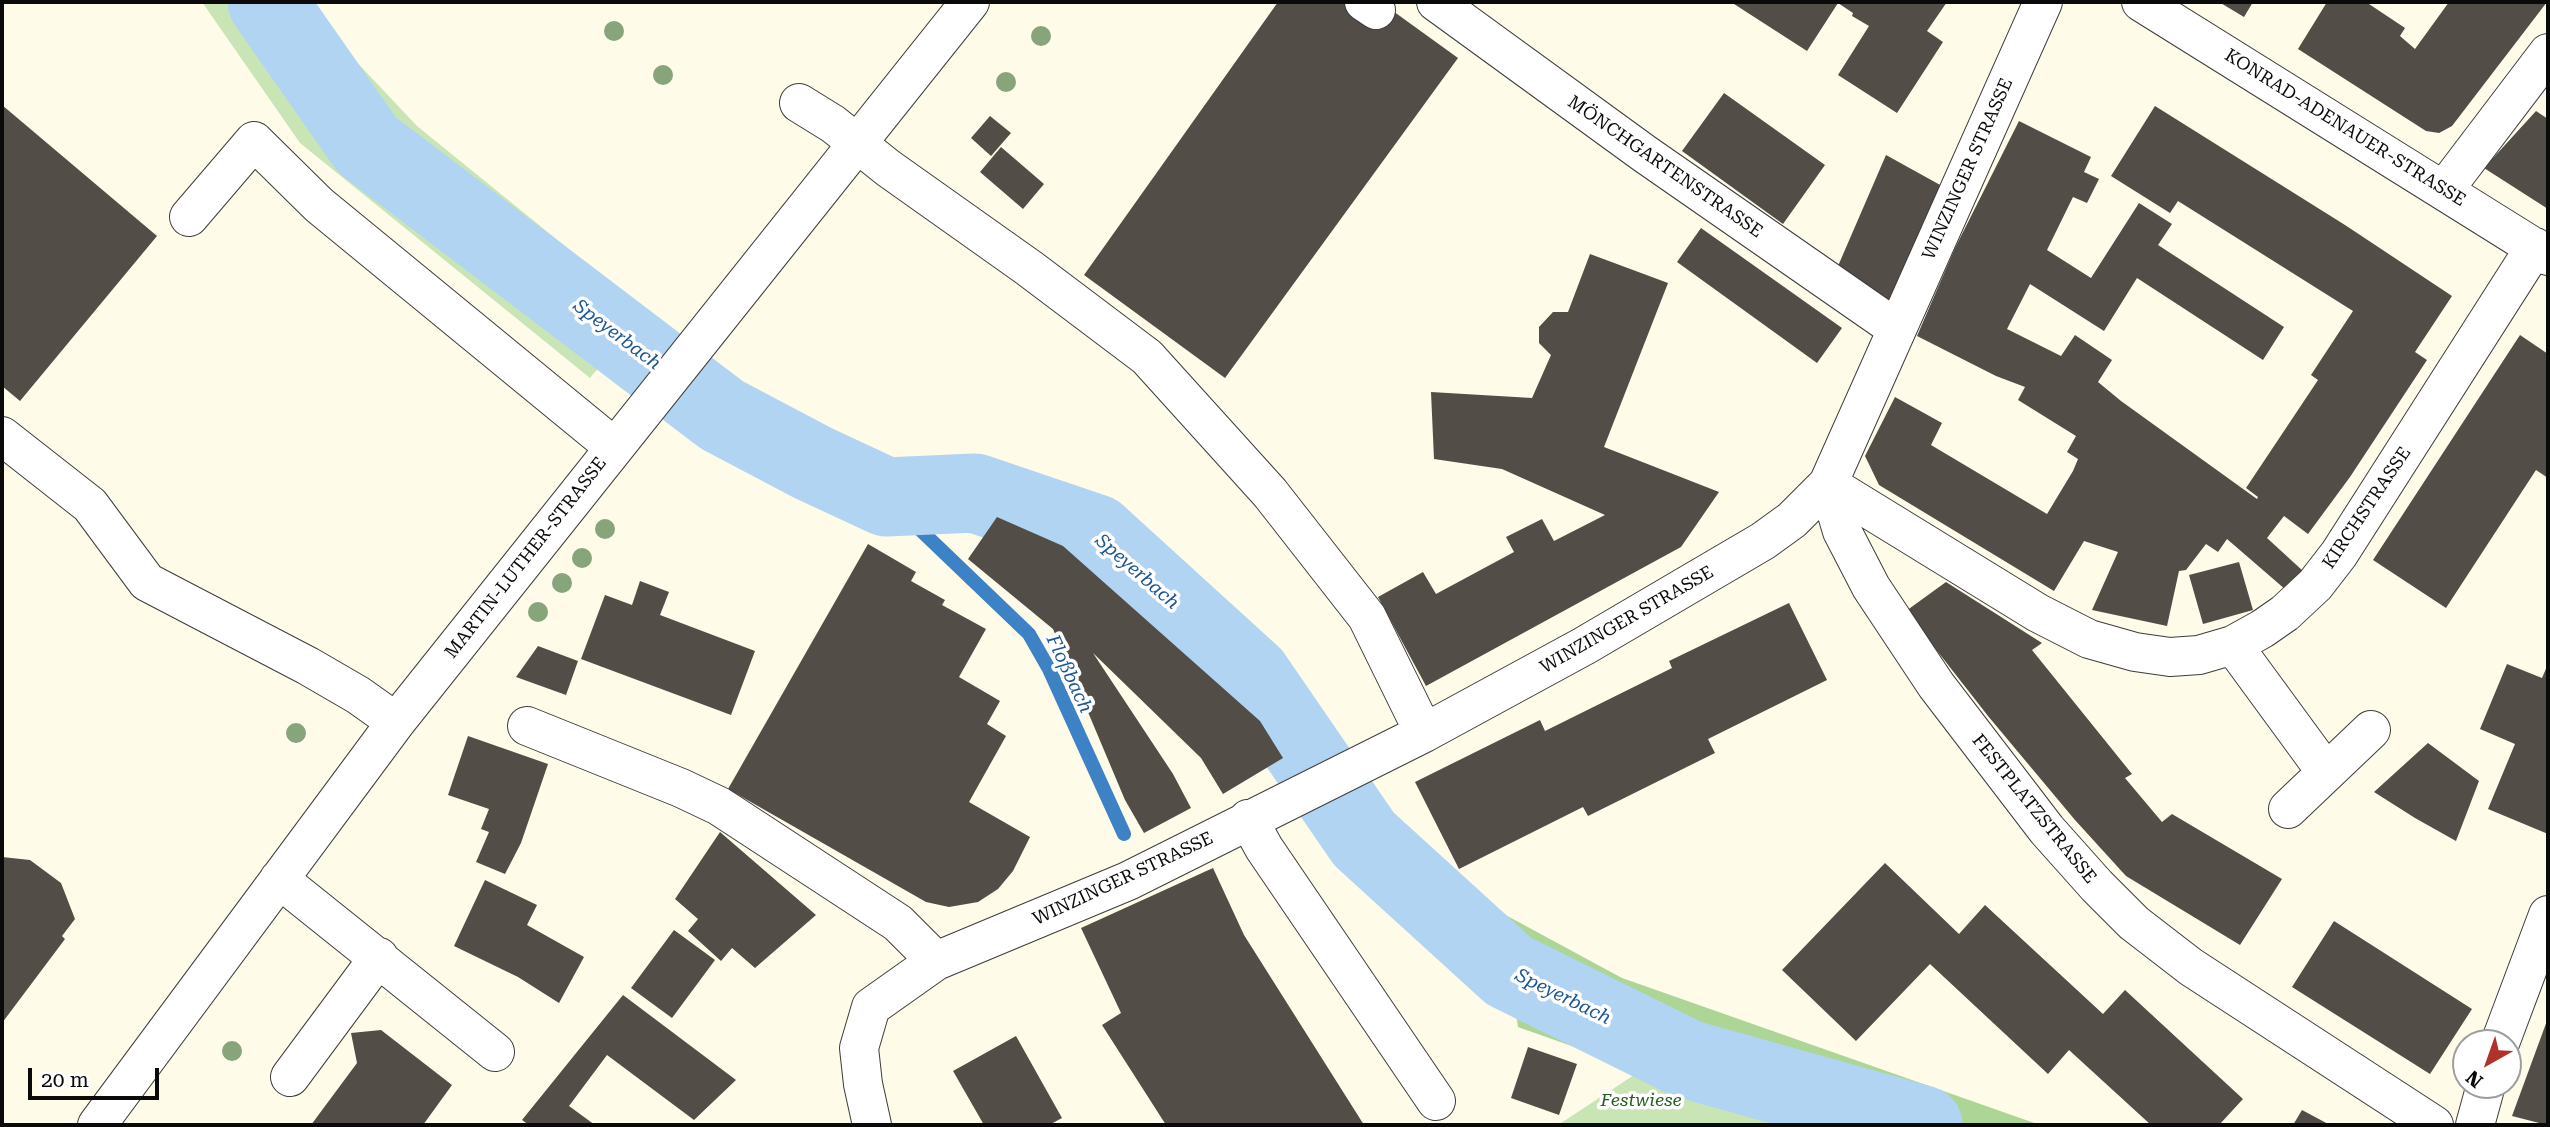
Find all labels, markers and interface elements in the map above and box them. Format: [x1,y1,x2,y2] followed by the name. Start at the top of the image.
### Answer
[2221,45,2469,211] street label: KONRAD-ADENAUER-STRASSE
[1918,75,2018,263] street label: WINZINGER STRASSE
[1563,91,1767,243] street label: MÖNCHGARTENSTRASSE
[569,295,665,375] water label: Speyerbach
[2318,443,2416,573] street label: KIRCHSTRASSE
[441,453,611,663] street label: MARTIN-LUTHER-STRASSE
[1091,529,1183,615] water label: Speyerbach
[1536,562,1718,678] street label: WINZINGER STRASSE
[1041,631,1097,717] water label: Floßbach
[1967,730,2101,888] street label: FESTPLATZSTRASSE
[1029,828,1217,930] street label: WINZINGER STRASSE
[1512,964,1614,1030] water label: Speyerbach
[2452,1029,2522,1099] north arrow
[32,1054,163,1098] scale bar
[2461,1065,2487,1092] text: N
[41,1068,89,1092] text: 20 m
[1600,1090,1682,1112] park label: Festwiese

